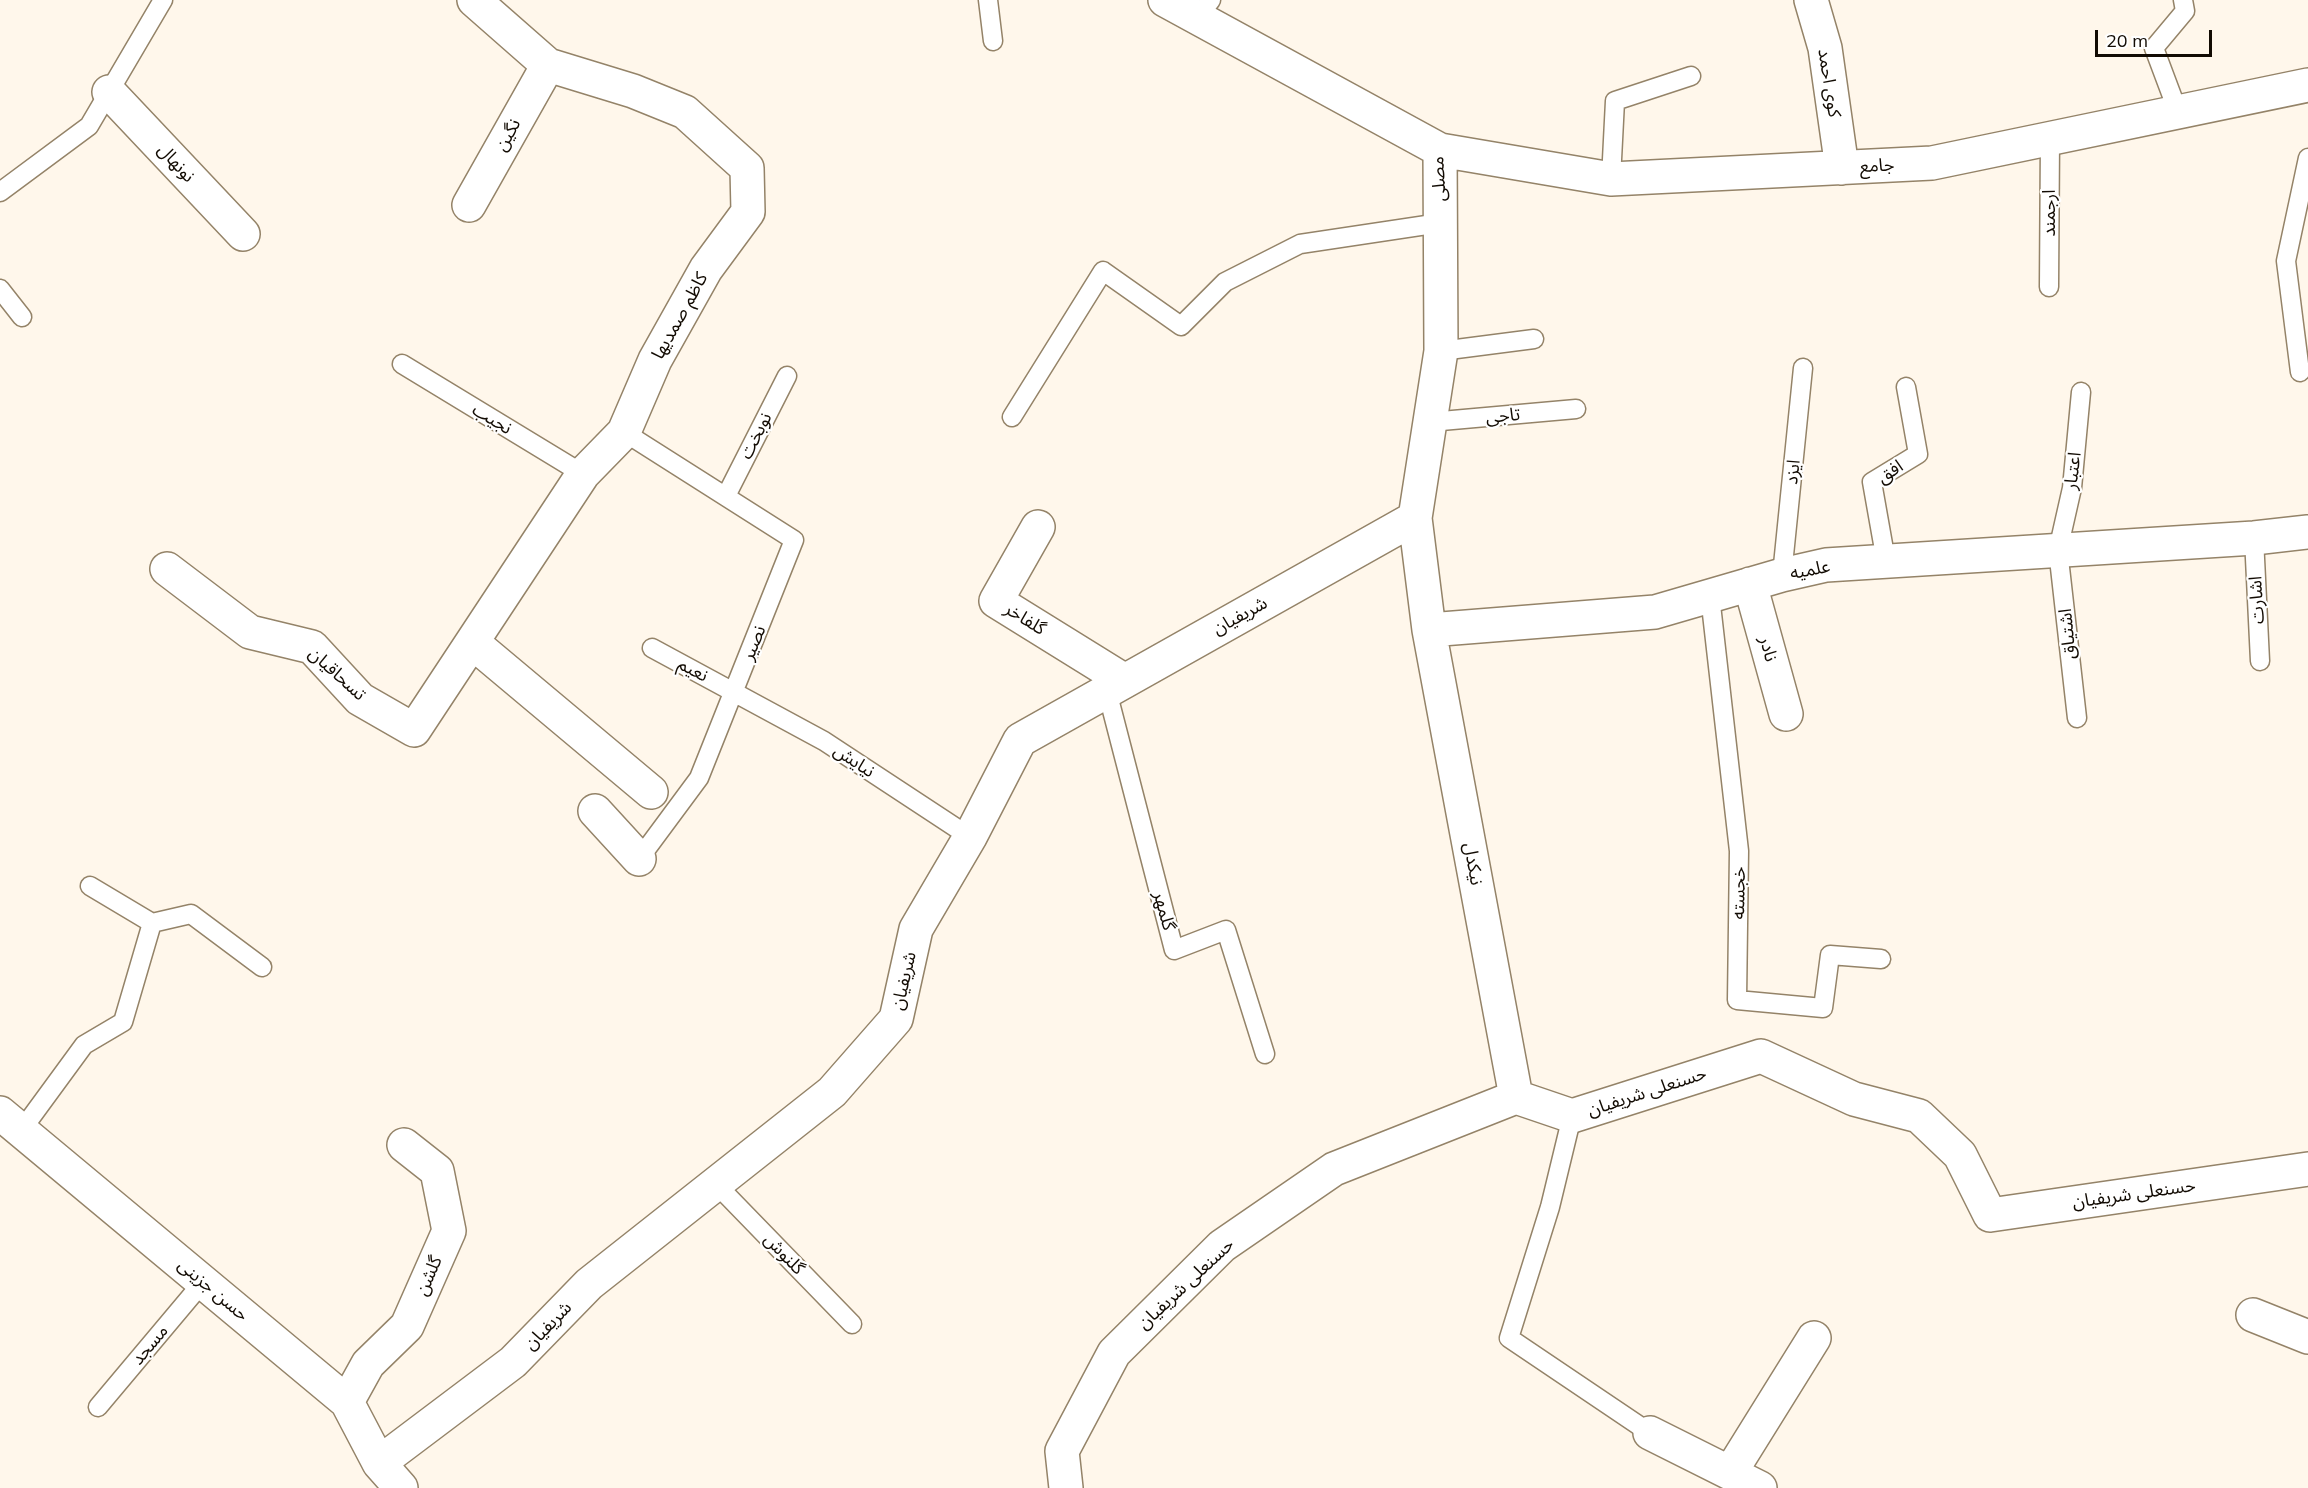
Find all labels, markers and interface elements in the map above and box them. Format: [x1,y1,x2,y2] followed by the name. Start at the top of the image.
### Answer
[2098,18,2215,56] scale bar
[2106,29,2148,52] text: 20 m
[1813,47,1845,119] street label: کوی احمد
[490,115,526,155] street label: نگین
[153,139,199,187] street label: نونهال
[1859,154,1895,178] street label: جامع
[1427,156,1451,202] street label: مصلی
[2039,190,2061,236] street label: ارجمند
[647,269,713,363] street label: کاظم صمدیها
[468,399,516,439] street label: نجیب
[1485,404,1521,428] street label: تاجی
[735,409,777,463] street label: نوبخت
[2060,451,2086,491] street label: اعتبار
[1873,456,1907,488] street label: افق
[1781,459,1805,485] street label: ایزد
[1788,556,1832,584] street label: علمیه
[2245,575,2269,625] street label: اشارت
[1209,592,1271,640] street label: شریفیان
[1000,598,1050,640] street label: گلفاخر
[2055,608,2081,660] street label: اشتیاق
[737,622,771,664] street label: نصیر
[1754,634,1782,664] street label: نادر
[304,643,370,705] street label: تسحاقیان
[674,653,712,687] street label: نعیم
[829,740,879,782] street label: نیایش
[1459,841,1487,887] street label: نیکدل
[1728,866,1750,920] street label: خجسته
[1148,889,1180,933] street label: گلمهر
[887,950,921,1012] street label: شریفیان
[1585,1063,1709,1121] street label: حسنعلی شریفیان
[2071,1175,2197,1213] street label: حسنعلی شریفیان
[759,1229,809,1279] street label: گلنوش
[1133,1234,1239,1334] street label: حسنعلی شریفیان
[411,1253,447,1299] street label: گلشن
[173,1254,253,1326] street label: حسن جزینی
[520,1297,576,1355] street label: شریفیان
[127,1321,173,1369] street label: مسجد

